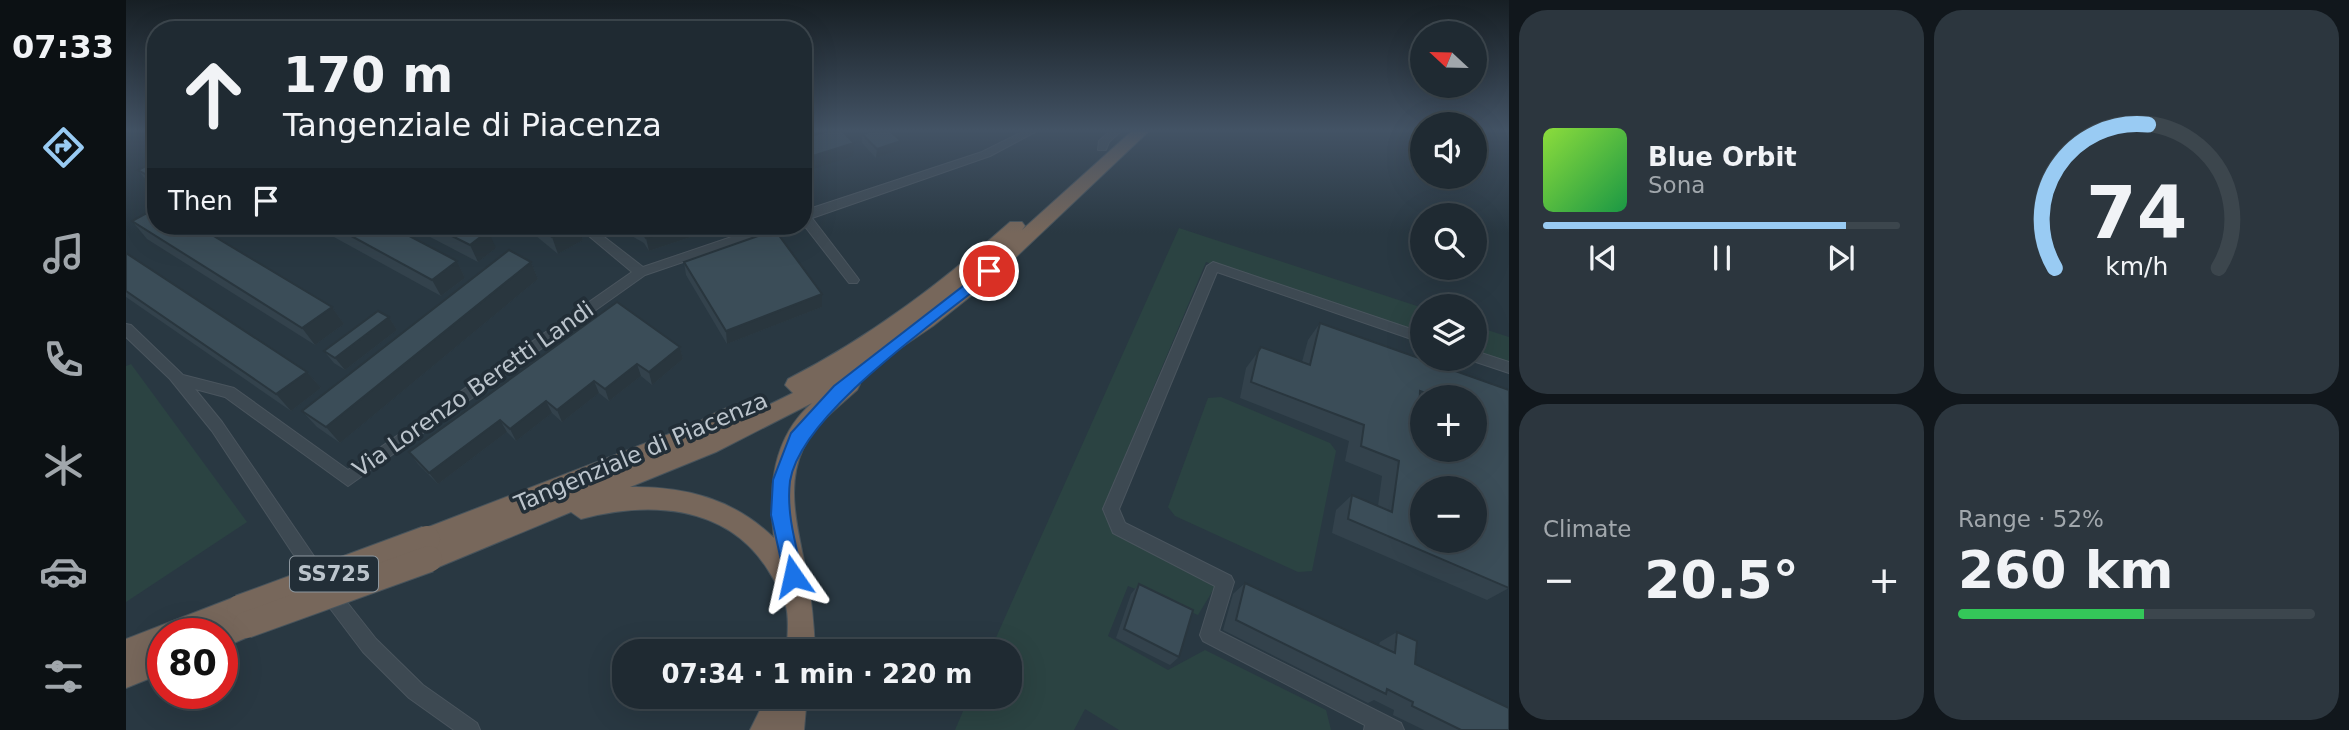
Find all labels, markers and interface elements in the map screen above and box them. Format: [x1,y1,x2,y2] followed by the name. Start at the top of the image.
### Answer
[1410,21,1488,98] north arrow
[1410,21,1487,553] map controls
[12,28,114,66] text: 07:33
[283,47,453,104] text: 170 m
[168,49,259,140] icon: ahead
[283,106,662,144] text: Tangenziale di Piacenza
[1410,112,1487,189] button: sound
[39,123,88,172] icon: directions
[1648,142,1797,172] text: Blue Orbit
[2086,171,2187,256] text: 74
[1648,172,1705,198] text: Sona
[247,182,285,220] icon: arrive
[168,186,233,216] text: Then
[1410,203,1487,280] button: search
[39,229,88,278] icon: music
[1584,239,1622,277] icon: previous
[1703,239,1741,277] icon: pause
[1822,239,1860,277] icon: next
[959,241,1019,301] pin
[970,252,1008,290] icon: arrive
[2105,252,2168,281] text: km/h
[1410,294,1487,371] button: layers
[348,296,598,482] street label: Via Lorenzo Beretti Landi
[39,335,88,384] icon: phone
[1410,385,1487,462] button: +
[510,387,771,518] street label: Tangenziale di Piacenza
[39,441,88,490] icon: climate
[1410,476,1487,553] button: −
[1958,506,2104,532] text: Range · 52%
[1543,516,1632,542] text: Climate
[756,539,830,613] position arrow
[1958,540,2173,600] text: 260 km
[39,547,88,596] icon: car
[1644,550,1799,610] text: 20.5°
[290,556,378,592] road number: SS725
[1543,558,1575,602] text: −
[1868,558,1900,602] text: +
[147,618,238,709] speed limit sign: 80
[39,652,88,701] icon: filters
[662,659,972,689] text: 07:34 · 1 min · 220 m

